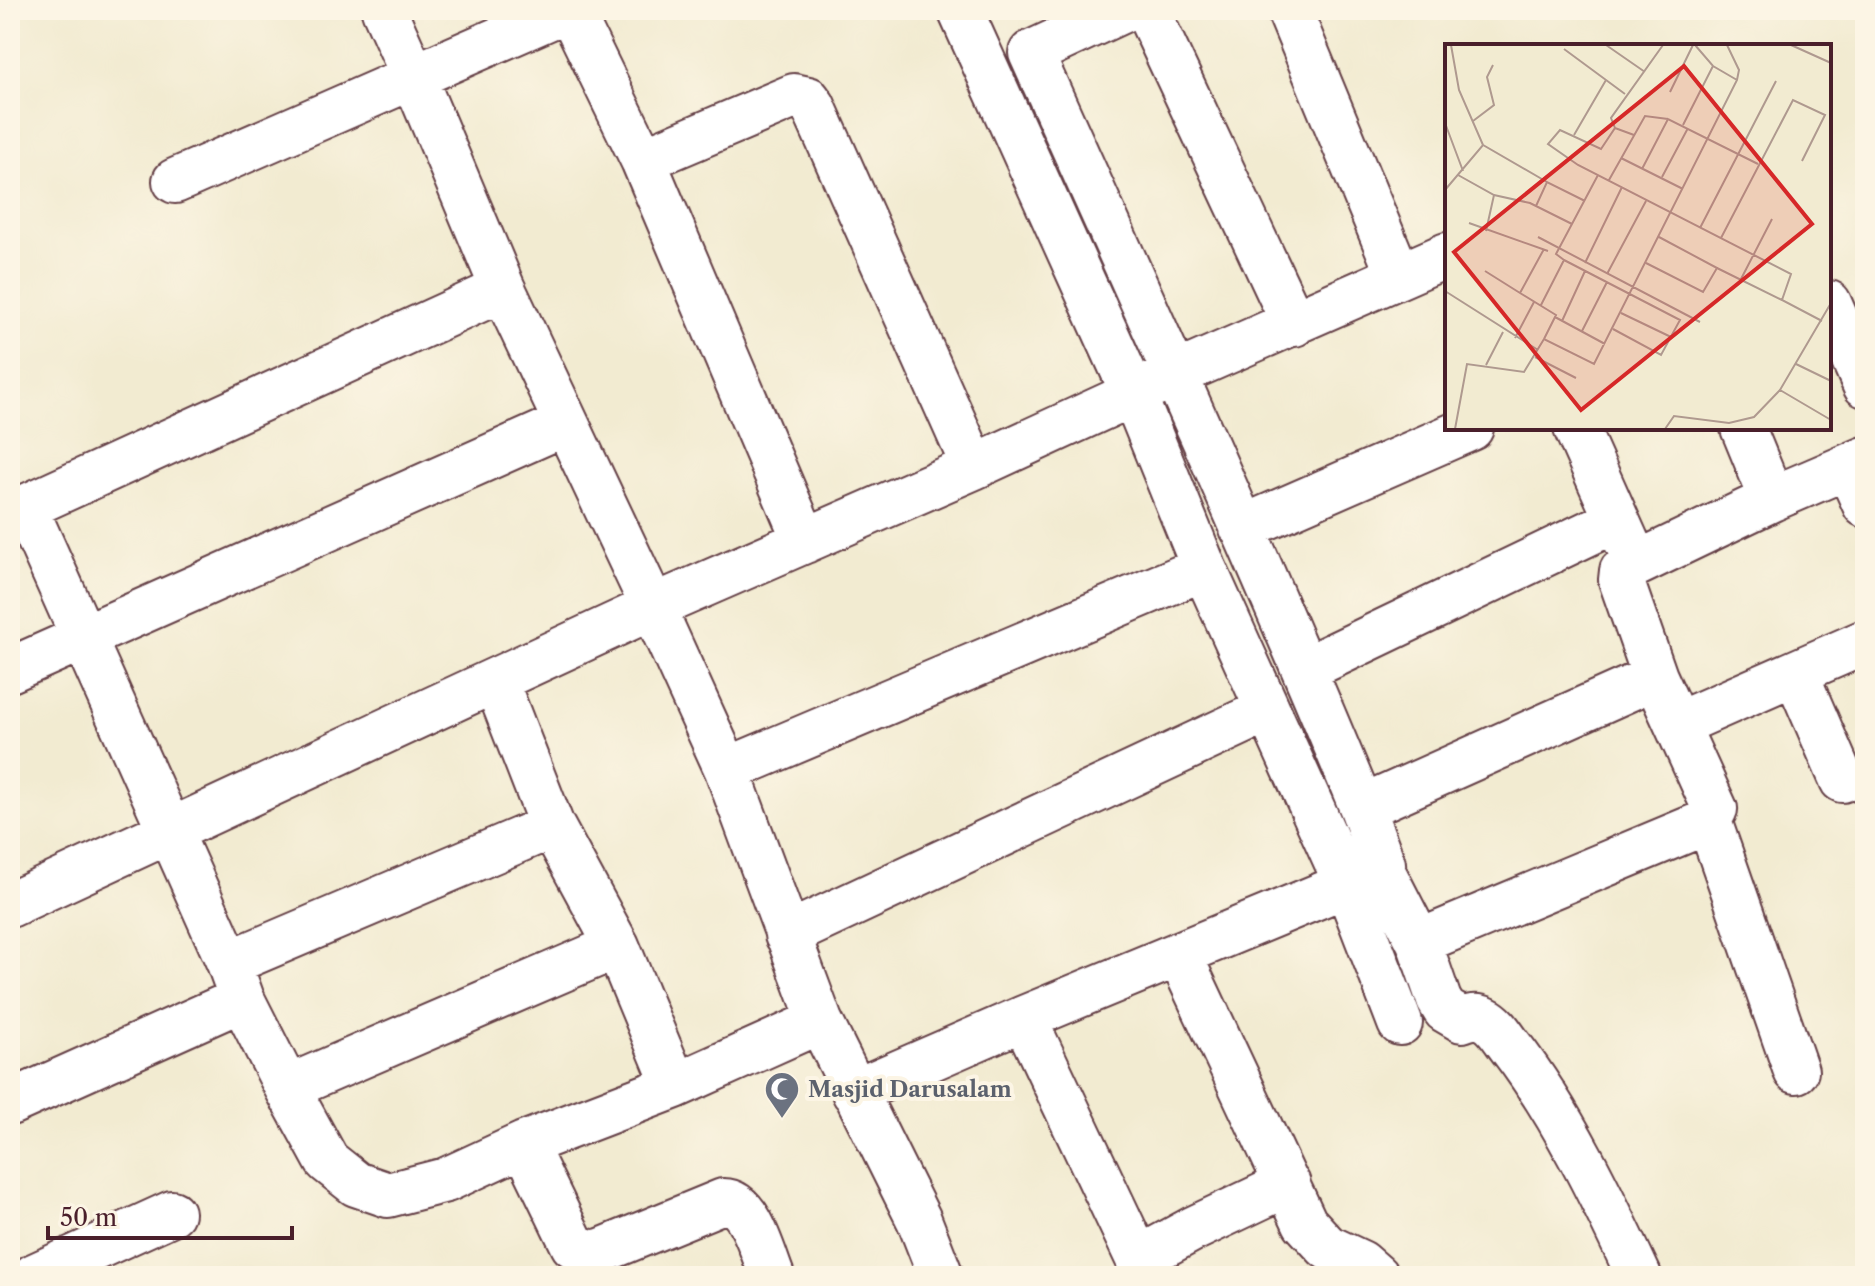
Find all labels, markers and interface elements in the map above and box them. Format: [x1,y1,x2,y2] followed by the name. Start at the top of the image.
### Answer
[1445,44,1831,430] inset map
[763,1070,801,1120] mosque icon: Masjid Darusalam
[808,1076,1012,1103] place label: Masjid Darusalam
[48,1190,292,1240] scale bar
[60,1203,117,1232] text: 50 m

